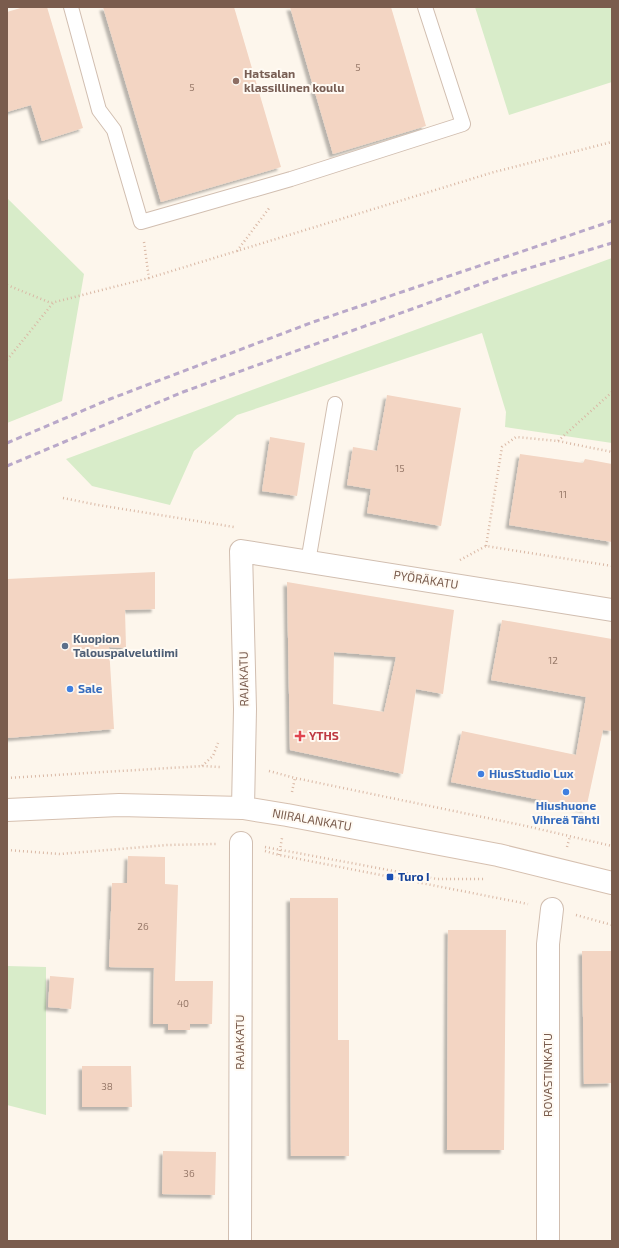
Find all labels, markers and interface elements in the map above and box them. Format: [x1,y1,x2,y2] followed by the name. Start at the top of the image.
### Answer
[355,61,361,73] house number: 5
[244,66,344,94] place label: Hatsalan klassillinen koulu
[231,76,241,86] marker: Hatsalan klassillinen koulu
[189,81,195,93] house number: 5
[395,462,405,474] house number: 15
[559,488,567,500] house number: 11
[393,567,460,591] street label: PYÖRÄKATU
[73,631,178,659] place label: Kuopion Talouspalvelutiimi
[60,641,70,651] marker: Kuopion Talouspalvelutiimi
[236,651,250,707] street label: RAJAKATU
[548,654,558,666] house number: 12
[78,681,103,695] place label: Sale
[65,684,75,694] marker: Sale
[309,728,339,742] place label: YTHS
[294,730,306,742] marker: YTHS
[489,766,574,780] place label: HiusStudio Lux
[476,769,486,779] marker: HiusStudio Lux
[561,787,571,797] marker: Hiushuone Vihreä Tähti
[532,798,600,826] place label: Hiushuone Vihreä Tähti
[271,805,353,833] street label: NIIRALANKATU
[398,869,430,883] place label: Turo I
[385,872,395,882] marker: Turo I
[137,920,149,932] house number: 26
[177,997,189,1009] house number: 40
[232,1014,246,1070] street label: RAJAKATU
[540,1033,554,1117] street label: ROVASTINKATU
[101,1080,113,1092] house number: 38
[183,1167,195,1179] house number: 36

